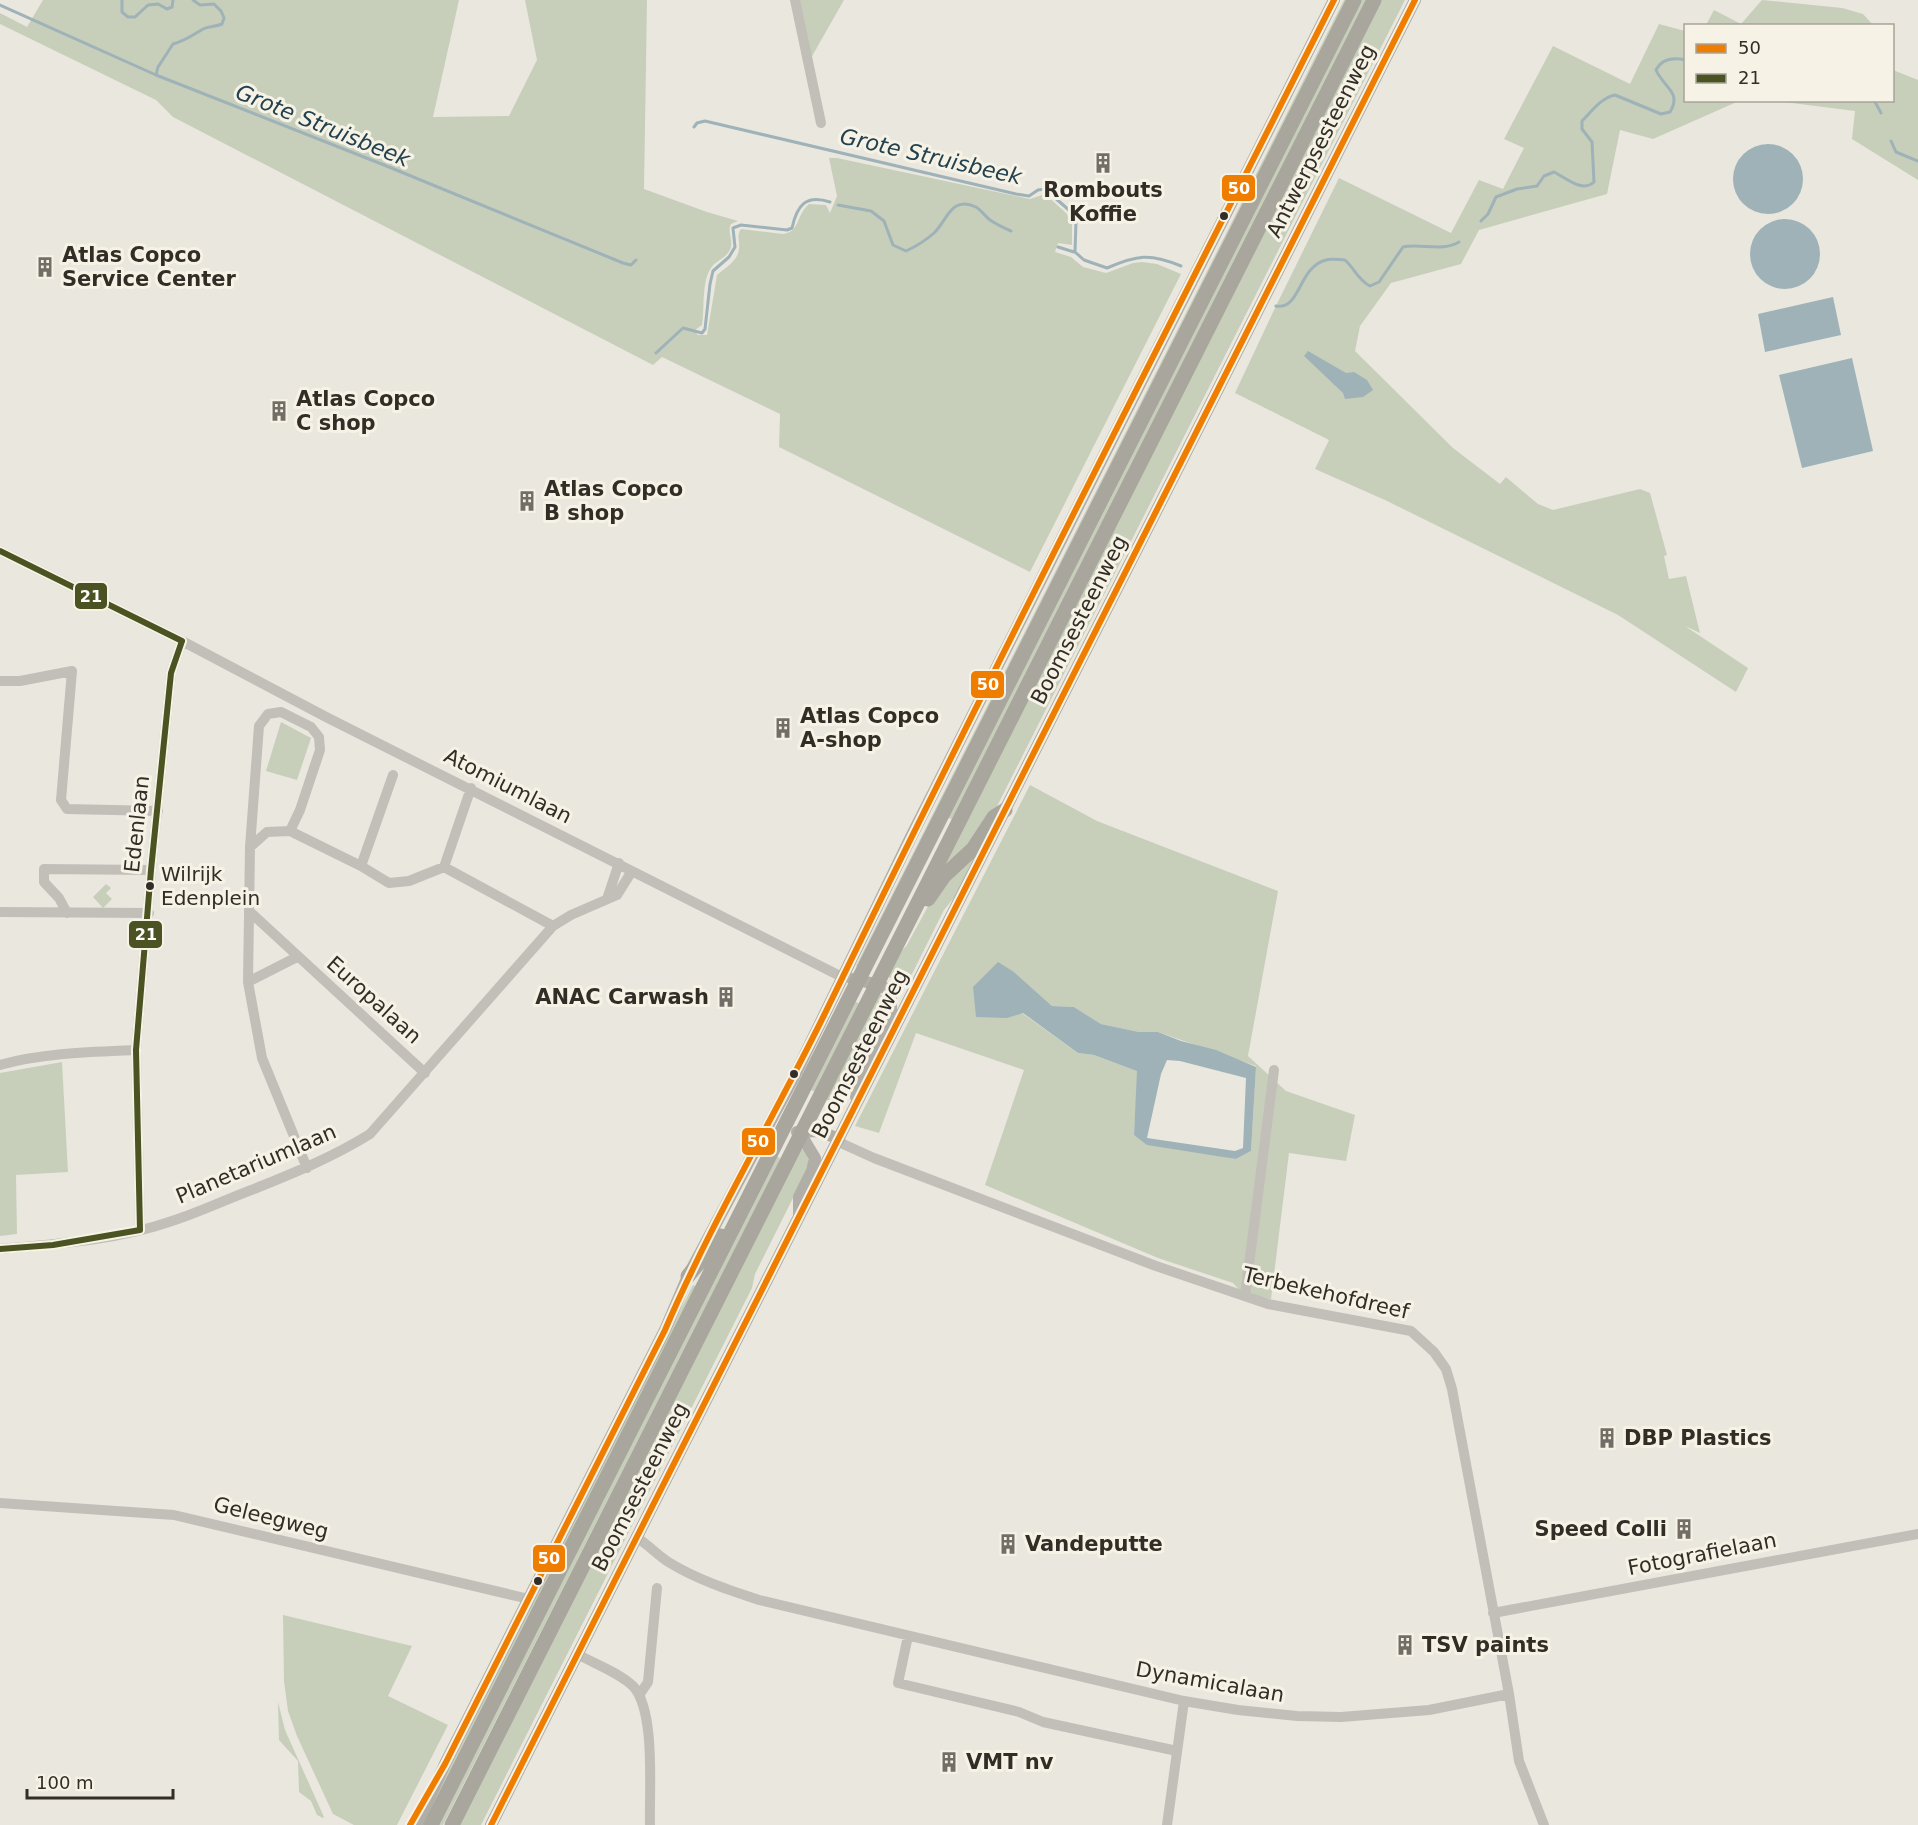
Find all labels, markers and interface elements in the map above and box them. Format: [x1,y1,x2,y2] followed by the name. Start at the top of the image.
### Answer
[1684,24,1894,102] legend
[1738,37,1761,58] text: 50
[1262,40,1380,242] street label: Antwerpsesteenweg
[1738,67,1761,88] text: 21
[232,79,415,172] water label: Grote Struisbeek
[838,123,1025,190] water label: Grote Struisbeek
[1091,151,1115,175] building icon: Rombouts Koffie
[1221,174,1256,202] line badge: 50
[1043,178,1163,226] place label: Rombouts Koffie
[1228,179,1250,198] text: 50
[1218,210,1230,222] unlabelled marker
[62,243,236,291] place label: Atlas Copco Service Center
[33,255,57,279] building icon: Atlas Copco Service Center
[296,387,435,435] place label: Atlas Copco C shop
[267,399,291,423] building icon: Atlas Copco C shop
[544,477,683,525] place label: Atlas Copco B shop
[515,489,539,513] building icon: Atlas Copco B shop
[1026,532,1132,708] street label: Boomsesteenweg
[74,582,108,610] line badge: 21
[80,587,102,606] text: 21
[970,670,1005,699] line badge: 50
[977,675,999,694] text: 50
[800,704,939,752] place label: Atlas Copco A-shop
[771,716,795,740] building icon: Atlas Copco A-shop
[440,744,576,828] street label: Atomiumlaan
[120,774,154,874] street label: Edenlaan
[161,862,260,910] place label: Wilrijk Edenplein
[144,880,156,892] marker: Wilrijk Edenplein
[128,920,163,949] line badge: 21
[135,925,157,944] text: 21
[322,951,426,1049] street label: Europalaan
[807,966,913,1142] street label: Boomsesteenweg
[535,985,709,1009] place label: ANAC Carwash
[714,985,738,1009] building icon: ANAC Carwash
[788,1068,800,1080] unlabelled marker
[172,1119,340,1209] street label: Planetariumlaan
[741,1127,776,1156] line badge: 50
[747,1132,769,1151] text: 50
[1240,1262,1412,1324] street label: Terbekehofdreef
[587,1399,693,1575] street label: Boomsesteenweg
[1595,1426,1619,1450] building icon: DBP Plastics
[1624,1426,1772,1450] place label: DBP Plastics
[211,1492,331,1544] street label: Geleegweg
[1535,1517,1667,1541] place label: Speed Colli
[1672,1517,1696,1541] building icon: Speed Colli
[1626,1528,1778,1580] street label: Fotografielaan
[996,1532,1020,1556] building icon: Vandeputte
[1025,1532,1163,1556] place label: Vandeputte
[532,1544,566,1573] line badge: 50
[538,1549,560,1568] text: 50
[532,1575,544,1587] unlabelled marker
[1393,1633,1417,1657] building icon: TSV paints
[1422,1633,1549,1657] place label: TSV paints
[1134,1657,1286,1707] street label: Dynamicalaan
[937,1750,961,1774] building icon: VMT nv
[966,1750,1054,1774] place label: VMT nv
[27,1762,172,1800] scale bar
[36,1772,94,1793] text: 100 m

